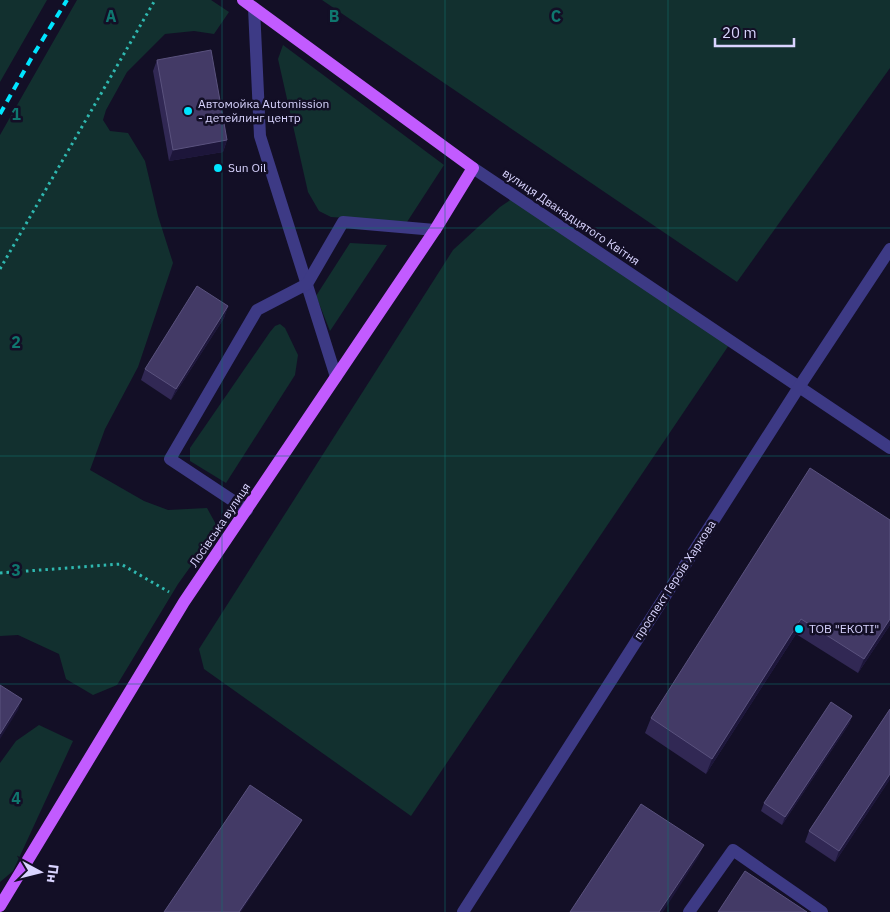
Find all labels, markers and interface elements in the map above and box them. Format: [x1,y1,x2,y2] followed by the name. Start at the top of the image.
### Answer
[106,6,117,26] text: A
[329,6,340,26] text: B
[551,6,561,26] text: C
[715,15,794,47] scale bar
[722,23,757,42] text: 20 m
[198,96,329,125] place label: Автомойка Automission - детейлинг центр
[11,104,21,124] text: 1
[182,105,194,117] marker: Автомойка Automission - детейлинг центр
[228,160,266,175] place label: Sun Oil
[212,162,224,174] marker: Sun Oil
[500,165,643,268] street label: вулиця Дванадцятого Квітня
[11,332,21,352] text: 2
[186,480,253,570] street label: Лосівська вулиця
[630,517,719,642] street label: проспект Героїв Харкова
[11,560,21,580] text: 3
[809,621,879,636] place label: ТОВ "ЕКОТI"
[793,623,805,635] marker: ТОВ "ЕКОТI"
[11,788,21,808] text: 4
[15,847,65,897] north arrow
[43,863,63,884] text: Пн

